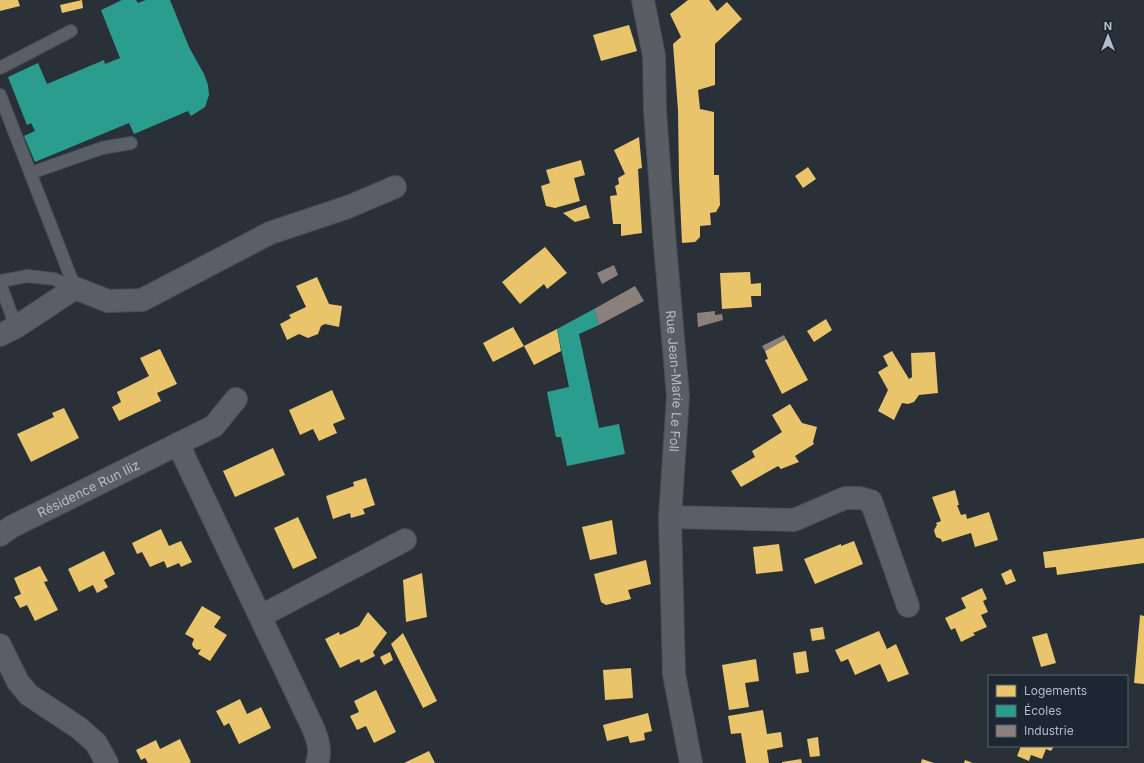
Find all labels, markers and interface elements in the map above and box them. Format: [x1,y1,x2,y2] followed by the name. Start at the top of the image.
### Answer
[1088,16,1128,56] north arrow
[1104,19,1112,33] text: N
[663,310,686,452] street label: Rue Jean-Marie Le Foll
[35,456,142,521] street label: Résidence Run Iliz
[988,675,1128,747] legend
[1024,683,1087,698] text: Logements
[1024,703,1062,718] text: Écoles
[1024,723,1074,738] text: Industrie

